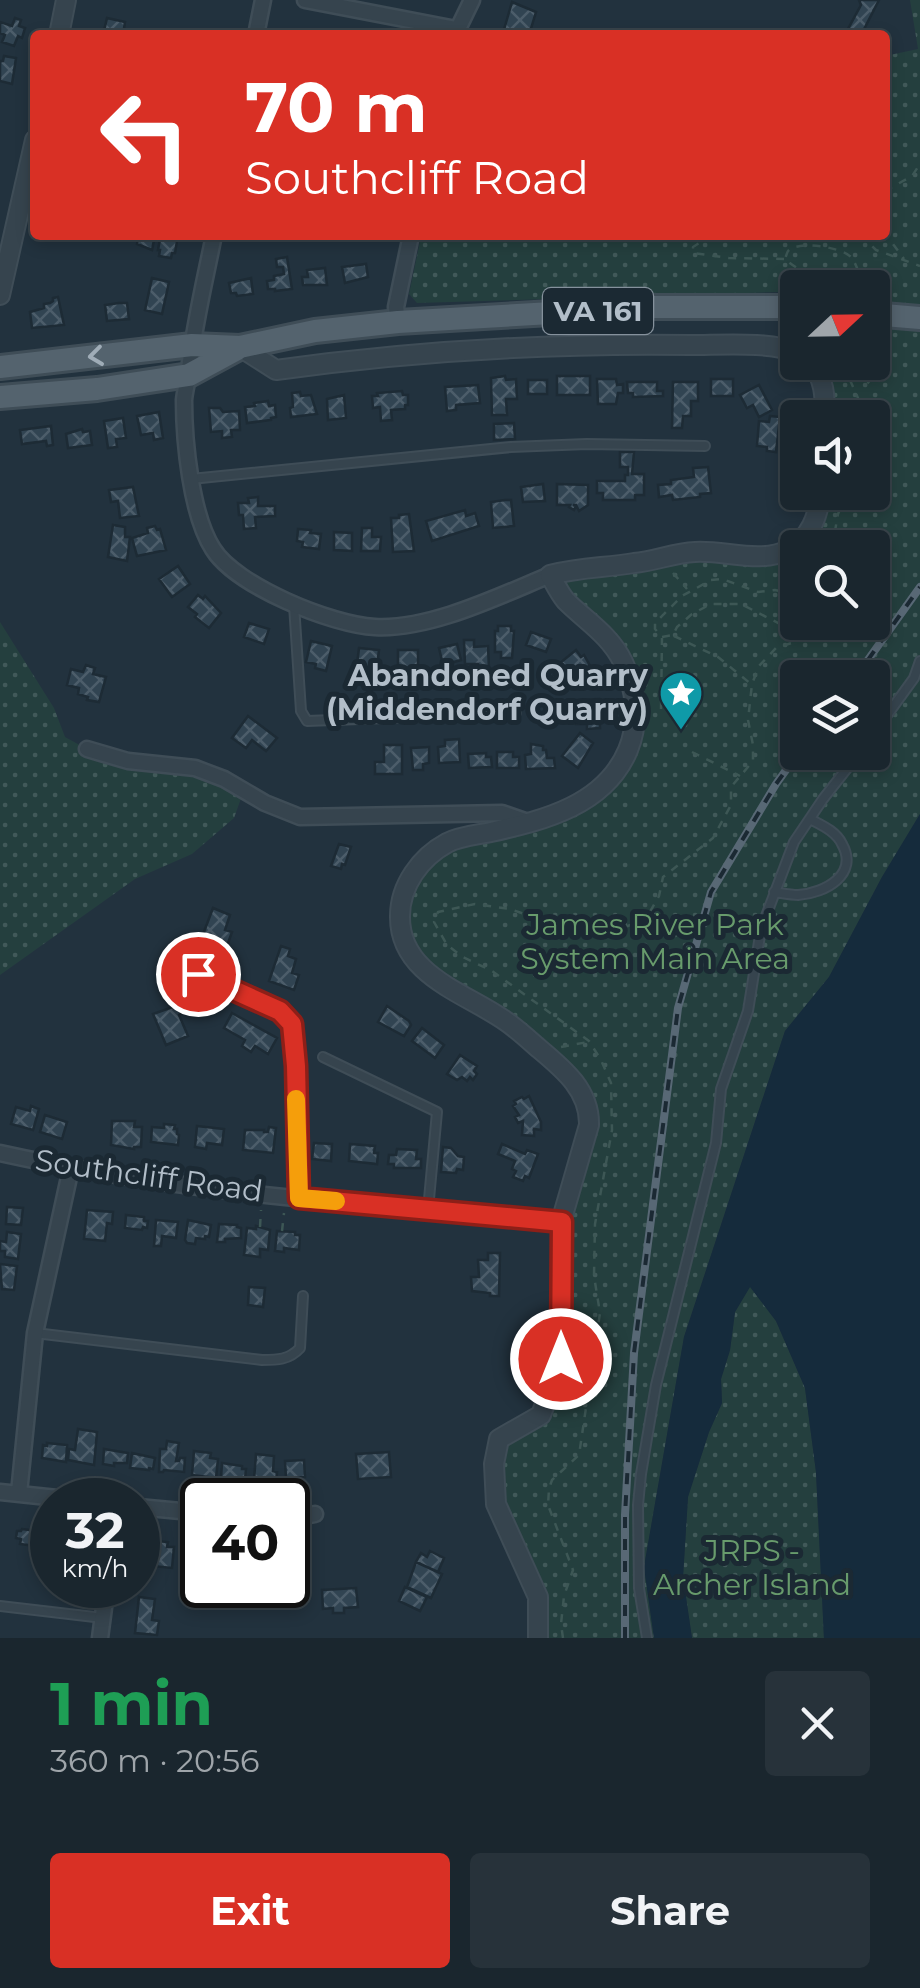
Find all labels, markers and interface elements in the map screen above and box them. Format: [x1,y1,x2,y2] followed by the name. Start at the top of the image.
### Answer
[245,64,428,150] text: 70 m
[80,70,210,200] icon: left
[245,150,589,205] text: Southcliff Road
[780,270,890,380] north arrow
[780,270,890,770] map controls
[543,288,653,334] road number: VA 161
[87,345,104,366] one-way arrow
[780,400,890,510] button: sound
[780,530,890,640] button: search
[326,657,649,728] place label: Abandoned Quarry (Middendorf Quarry)
[780,660,890,770] button: layers
[658,670,704,731] place icon: Abandoned Quarry (Middendorf Quarry)
[520,906,790,977] park label: James River Park System Main Area
[156,932,241,1017] pin
[171,947,226,1002] icon: arrive
[33,1141,265,1210] street label: Southcliff Road
[509,1307,613,1411] position arrow
[180,1478,310,1608] speed limit sign: 40
[66,1500,124,1561] text: 32
[653,1532,851,1603] park label: JRPS - Archer Island
[62,1553,128,1583] text: km/h
[50,1667,213,1740] text: 1 min
[765,1671,870,1776] button: close
[50,1741,260,1780] text: 360 m · 20:56
[50,1853,450,1968] button: Exit
[470,1853,870,1968] button: Share

